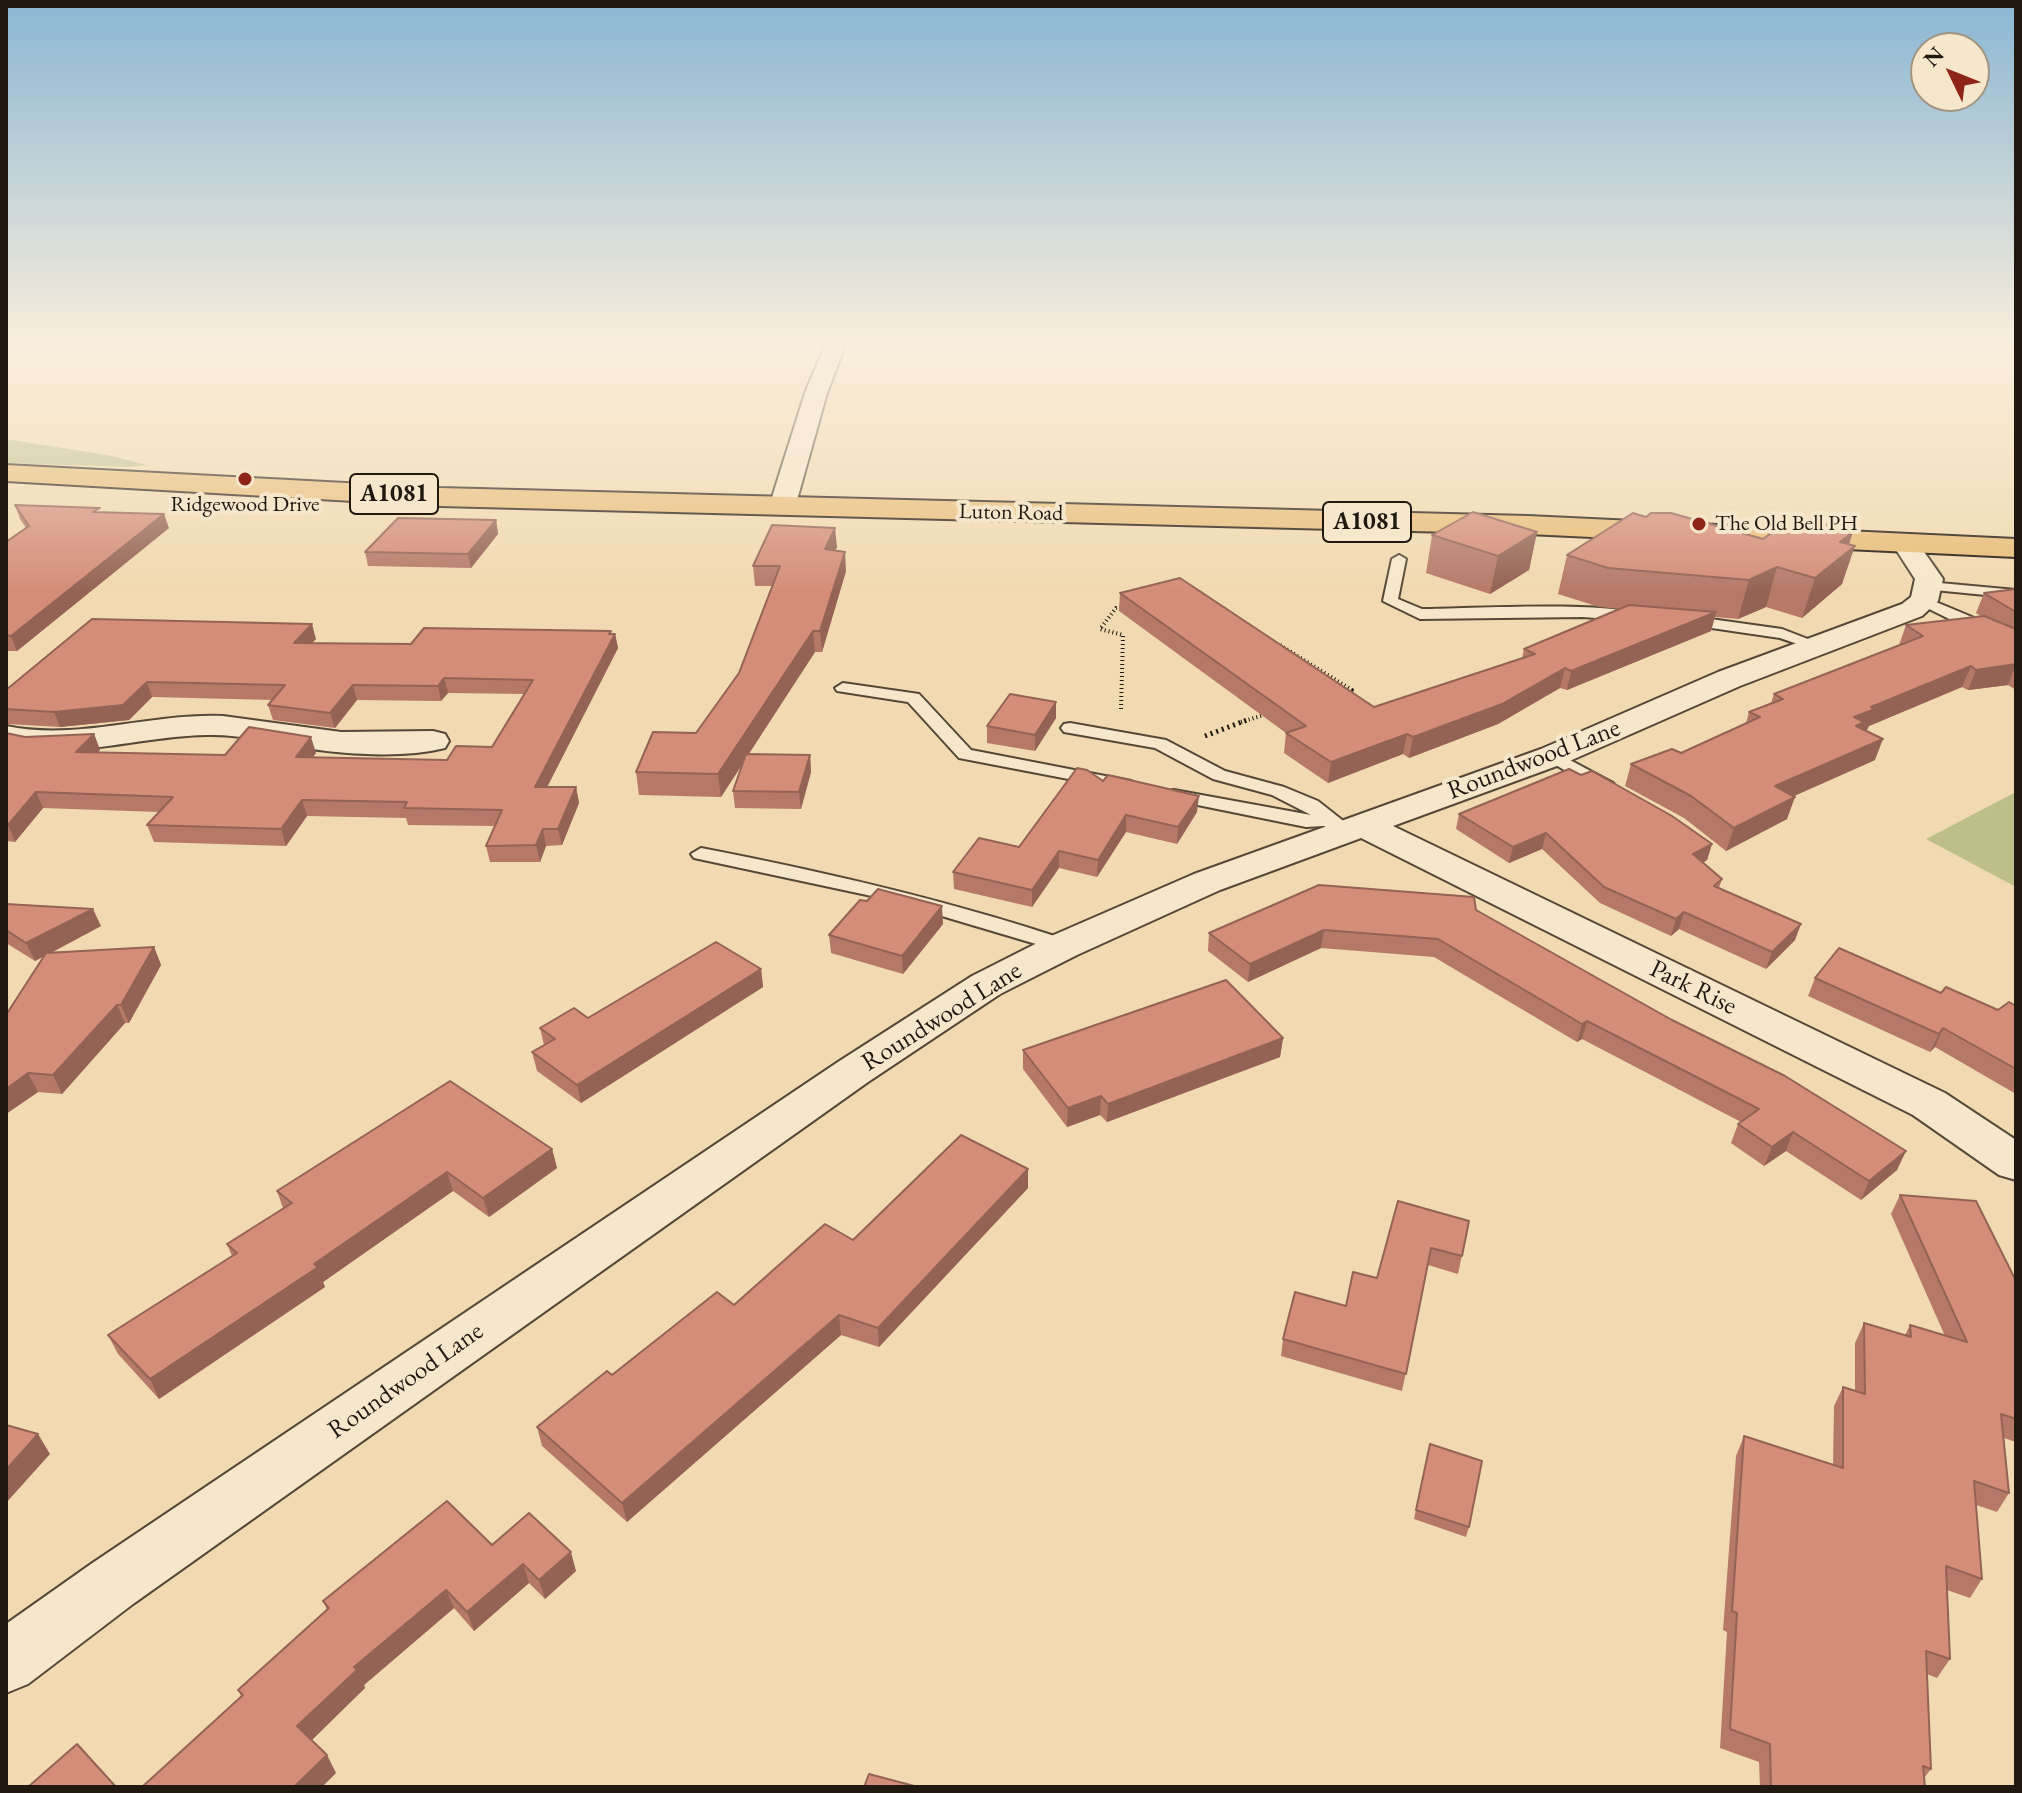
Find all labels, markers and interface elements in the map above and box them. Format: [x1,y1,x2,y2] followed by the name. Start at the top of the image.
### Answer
[1910,32,1990,112] north arrow
[1917,40,1950,73] text: N
[236,470,254,488] marker: Ridgewood Drive
[350,474,438,514] road number: A1081
[170,492,320,518] place label: Ridgewood Drive
[959,499,1063,527] street label: Luton Road
[1323,502,1411,542] road number: A1081
[1715,511,1858,537] place label: The Old Bell PH
[1690,515,1708,533] marker: The Old Bell PH
[1443,713,1625,807] street label: Roundwood Lane
[1644,954,1742,1022] street label: Park Rise
[856,955,1028,1079] street label: Roundwood Lane
[322,1316,490,1446] street label: Roundwood Lane

